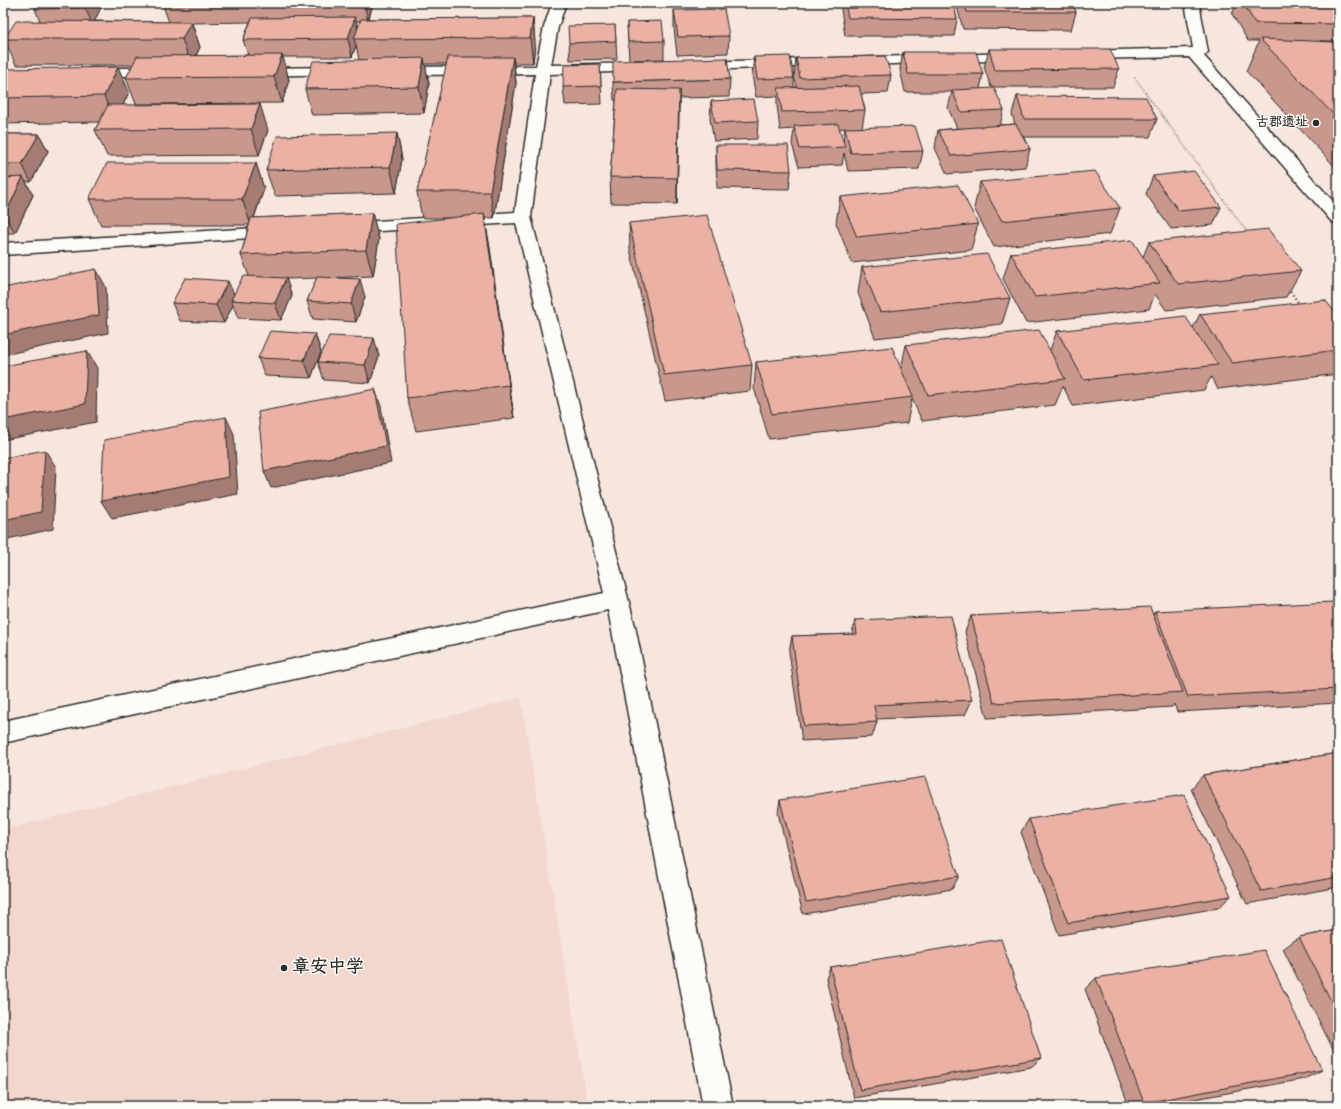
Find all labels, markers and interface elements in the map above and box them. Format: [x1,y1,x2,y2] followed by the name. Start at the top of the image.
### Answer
[1256,114,1308,133] place label: 古郡遗址
[1311,118,1321,128] marker: 古郡遗址
[292,956,364,981] place label: 章安中学
[279,963,289,973] marker: 章安中学

